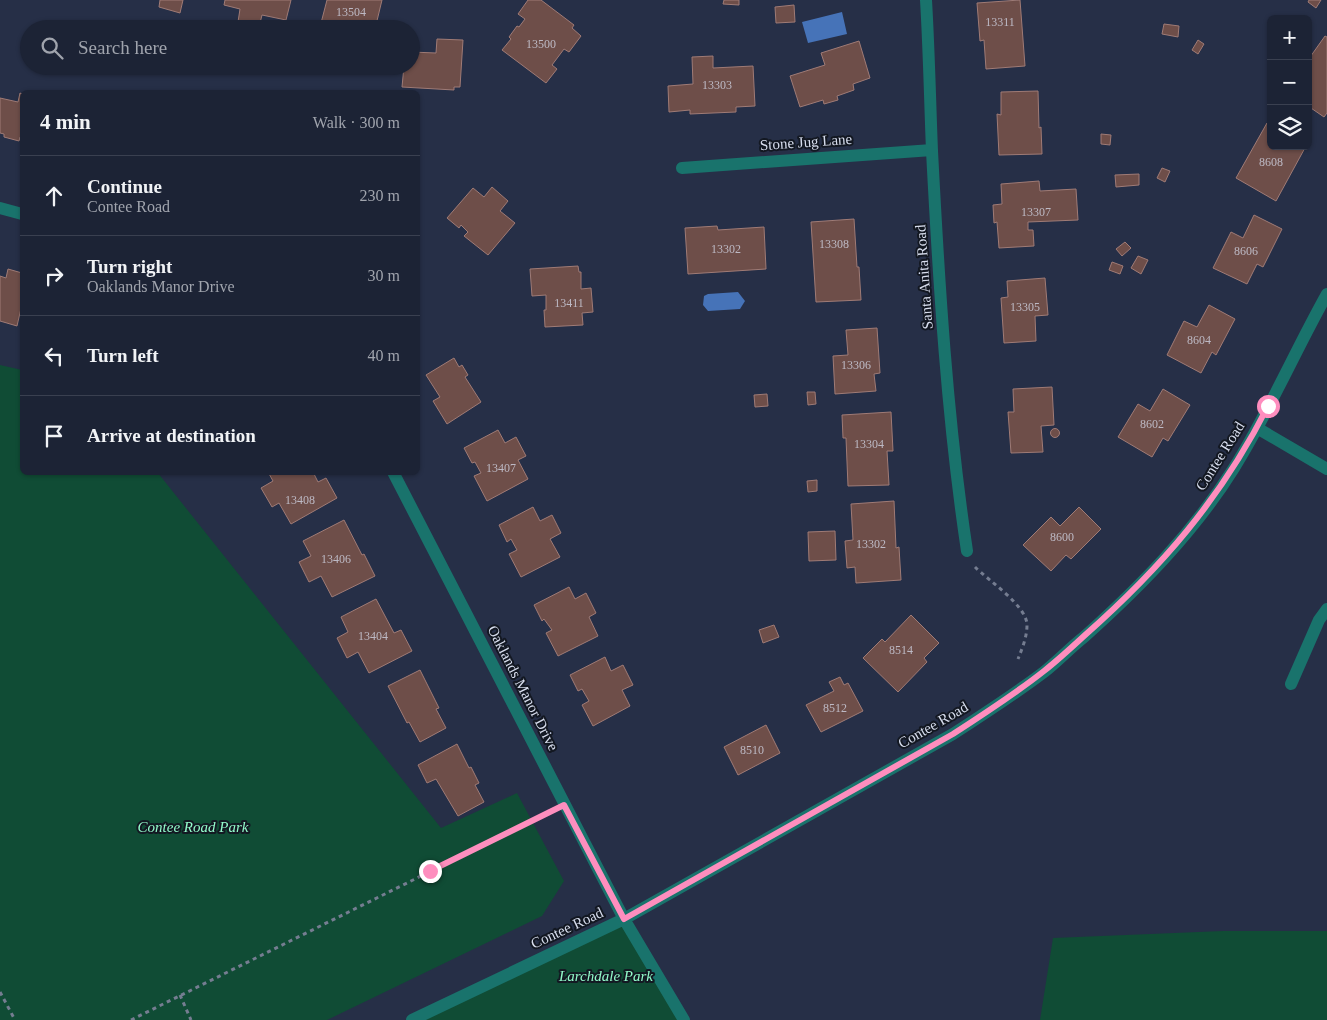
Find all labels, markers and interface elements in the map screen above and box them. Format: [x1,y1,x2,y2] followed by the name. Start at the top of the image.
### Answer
[336,5,366,19] house number: 13504
[985,15,1015,29] house number: 13311
[1267,15,1312,150] map controls
[1267,15,1312,60] button: +
[20,20,420,75] search box
[38,34,66,62] icon: search
[78,37,167,58] text: Search here
[526,37,556,51] house number: 13500
[1267,60,1312,105] button: −
[702,78,732,92] house number: 13303
[1267,105,1312,150] button: layers
[40,110,91,134] text: 4 min
[313,114,400,131] text: Walk · 300 m
[759,131,853,153] street label: Stone Jug Lane
[1259,155,1283,169] house number: 8608
[87,176,162,197] text: Continue
[40,182,68,210] icon: ahead
[360,187,400,204] text: 230 m
[87,198,170,215] text: Contee Road
[1021,205,1051,219] house number: 13307
[912,224,936,330] street label: Santa Anita Road
[819,237,849,251] house number: 13308
[711,242,741,256] house number: 13302
[1234,244,1258,258] house number: 8606
[87,256,172,277] text: Turn right
[40,262,68,290] icon: right
[368,267,400,284] text: 30 m
[87,278,235,295] text: Oaklands Manor Drive
[554,296,584,310] house number: 13411
[1010,300,1040,314] house number: 13305
[1187,333,1211,347] house number: 8604
[40,342,68,370] icon: left
[87,345,159,366] text: Turn left
[368,347,400,364] text: 40 m
[841,358,871,372] house number: 13306
[1257,395,1280,418] route start
[1140,417,1164,431] house number: 8602
[1193,418,1248,493] street label: Contee Road
[40,422,68,450] icon: arrive
[87,425,256,446] text: Arrive at destination
[854,437,884,451] house number: 13304
[486,461,516,475] house number: 13407
[285,493,315,507] house number: 13408
[1050,530,1074,544] house number: 8600
[856,537,886,551] house number: 13302
[321,552,351,566] house number: 13406
[484,623,562,754] street label: Oaklands Manor Drive
[358,629,388,643] house number: 13404
[889,643,913,657] house number: 8514
[895,698,971,751] street label: Contee Road
[823,701,847,715] house number: 8512
[740,743,764,757] house number: 8510
[138,819,249,835] park label: Contee Road Park
[419,860,442,883] route end
[528,904,606,952] street label: Contee Road
[558,968,653,984] park label: Larchdale Park

